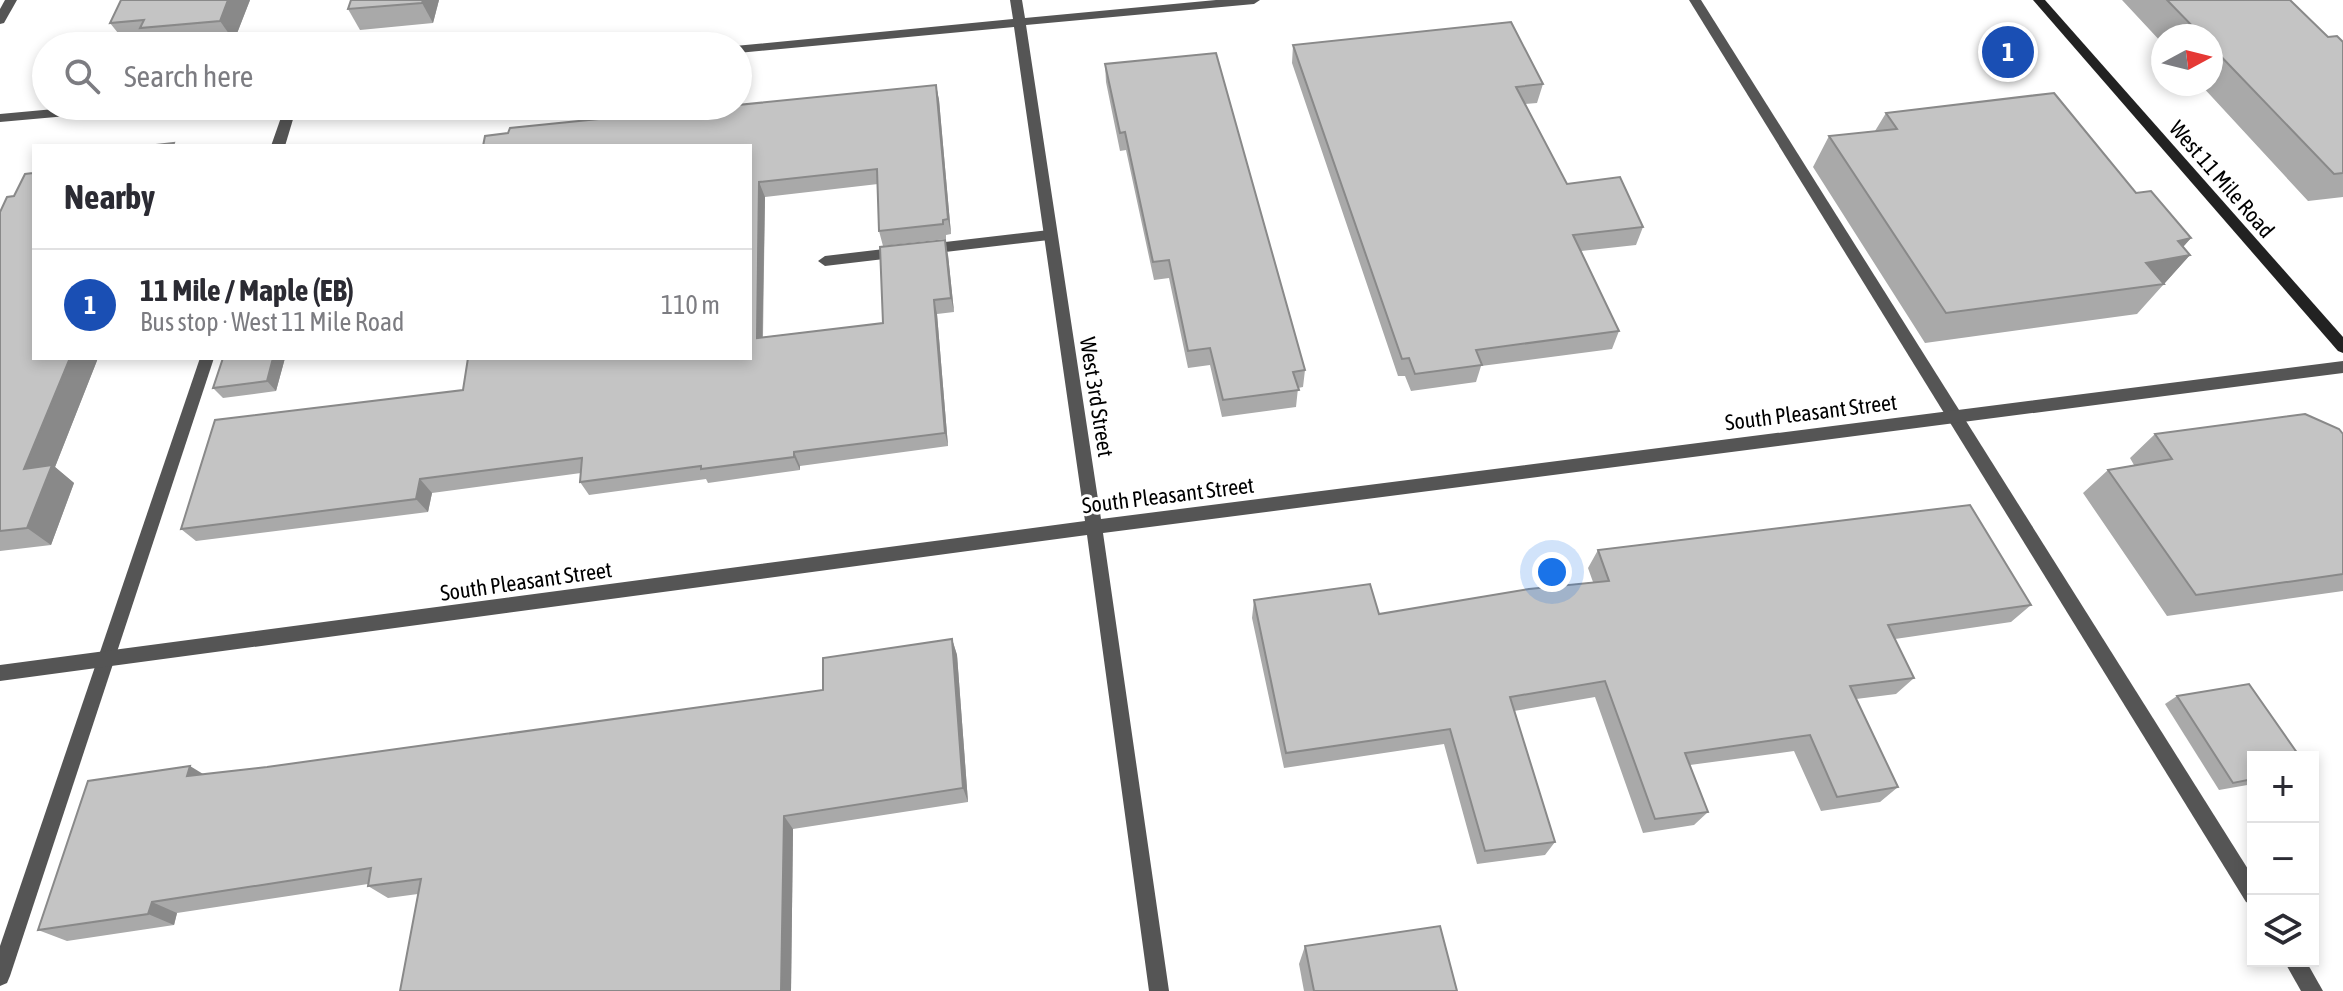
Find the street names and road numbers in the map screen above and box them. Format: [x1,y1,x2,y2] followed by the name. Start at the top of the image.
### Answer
[2164,115,2280,243] street label: West 11 Mile Road
[1075,335,1119,459] street label: West 3rd Street
[1723,389,1899,435] street label: South Pleasant Street
[1080,472,1256,518] street label: South Pleasant Street
[438,556,614,606] street label: South Pleasant Street

